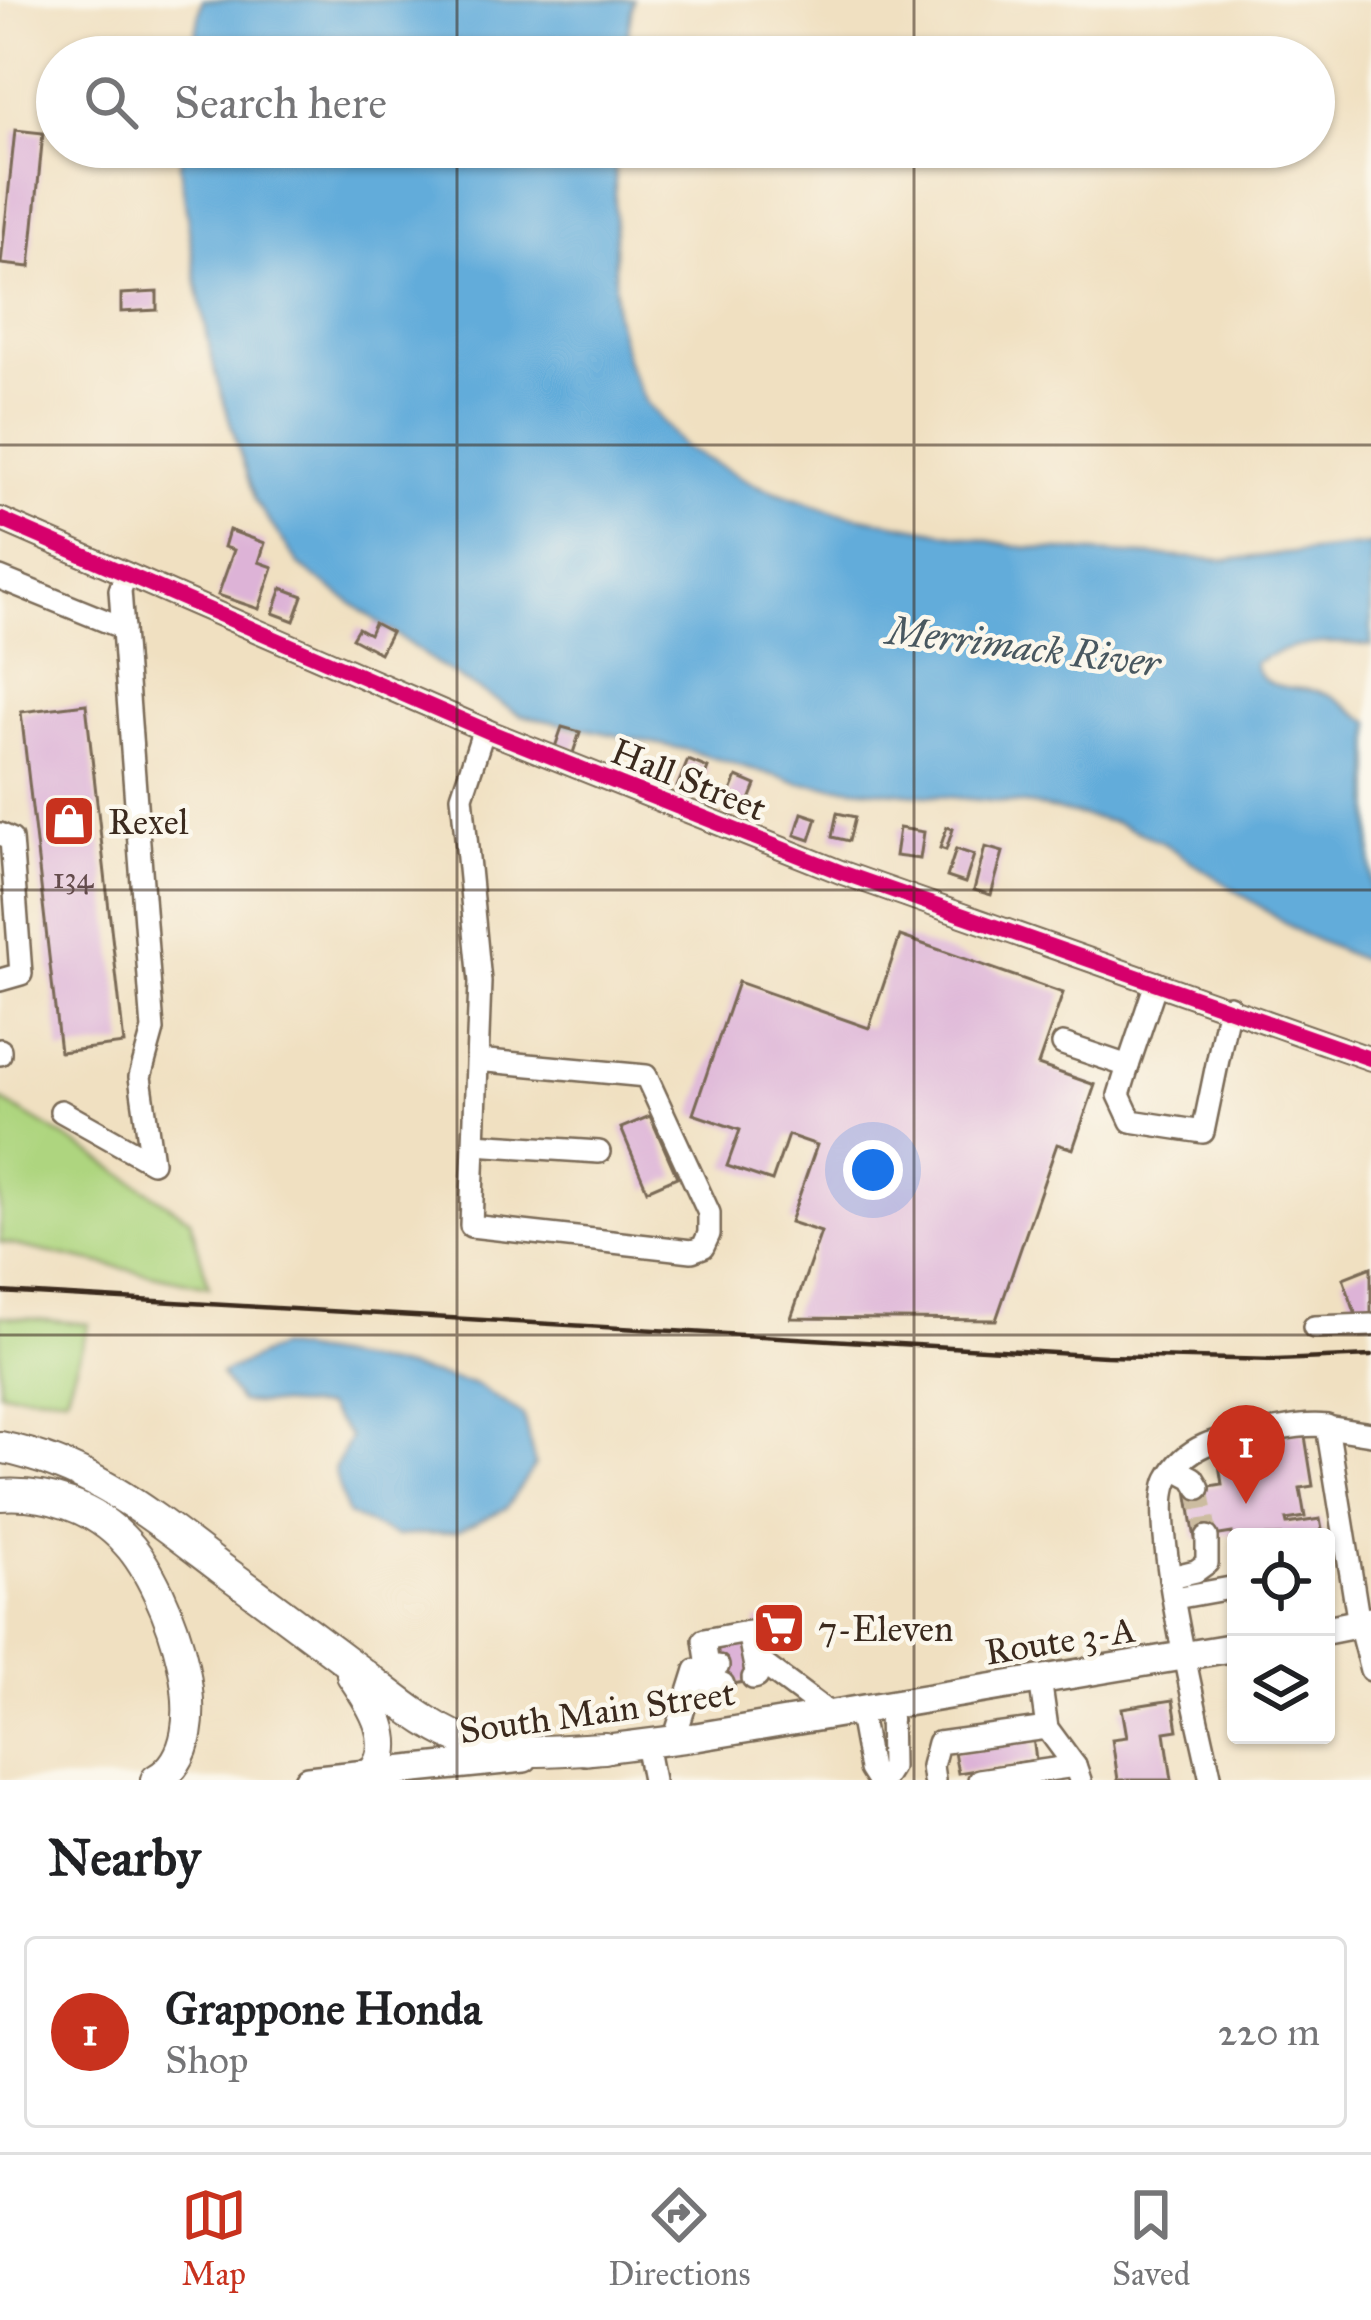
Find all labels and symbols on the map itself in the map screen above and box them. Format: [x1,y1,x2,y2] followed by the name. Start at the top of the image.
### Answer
[881,606,1165,688] water label: Merrimack River
[605,729,773,831] street label: Hall Street
[41,793,97,849] shop icon: Rexel
[108,800,189,844] place label: Rexel
[53,860,95,896] house number: 134
[843,1140,903,1200] your location
[1207,1405,1285,1504] pin: 1
[751,1600,807,1656] supermarket icon: 7-Eleven
[818,1607,954,1651] place label: 7-Eleven
[982,1607,1138,1675] street label: Route 3-A
[457,1671,738,1753] street label: South Main Street

